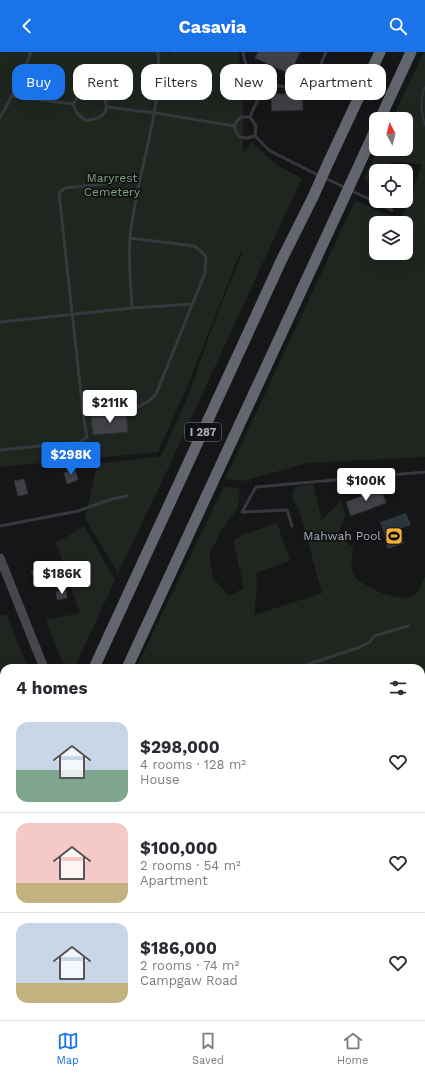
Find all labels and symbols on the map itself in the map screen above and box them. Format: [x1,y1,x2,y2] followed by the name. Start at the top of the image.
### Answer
[369,112,413,156] north arrow
[84,171,141,199] park label: Maryrest Cemetery
[82,390,138,424] pin: $211K
[185,423,221,441] road number: I 287
[43,442,99,476] pin: $298K
[338,468,394,502] pin: $100K
[384,526,404,546] sports icon: Mahwah Pool
[303,529,381,543] place label: Mahwah Pool
[34,561,90,595] pin: $186K

